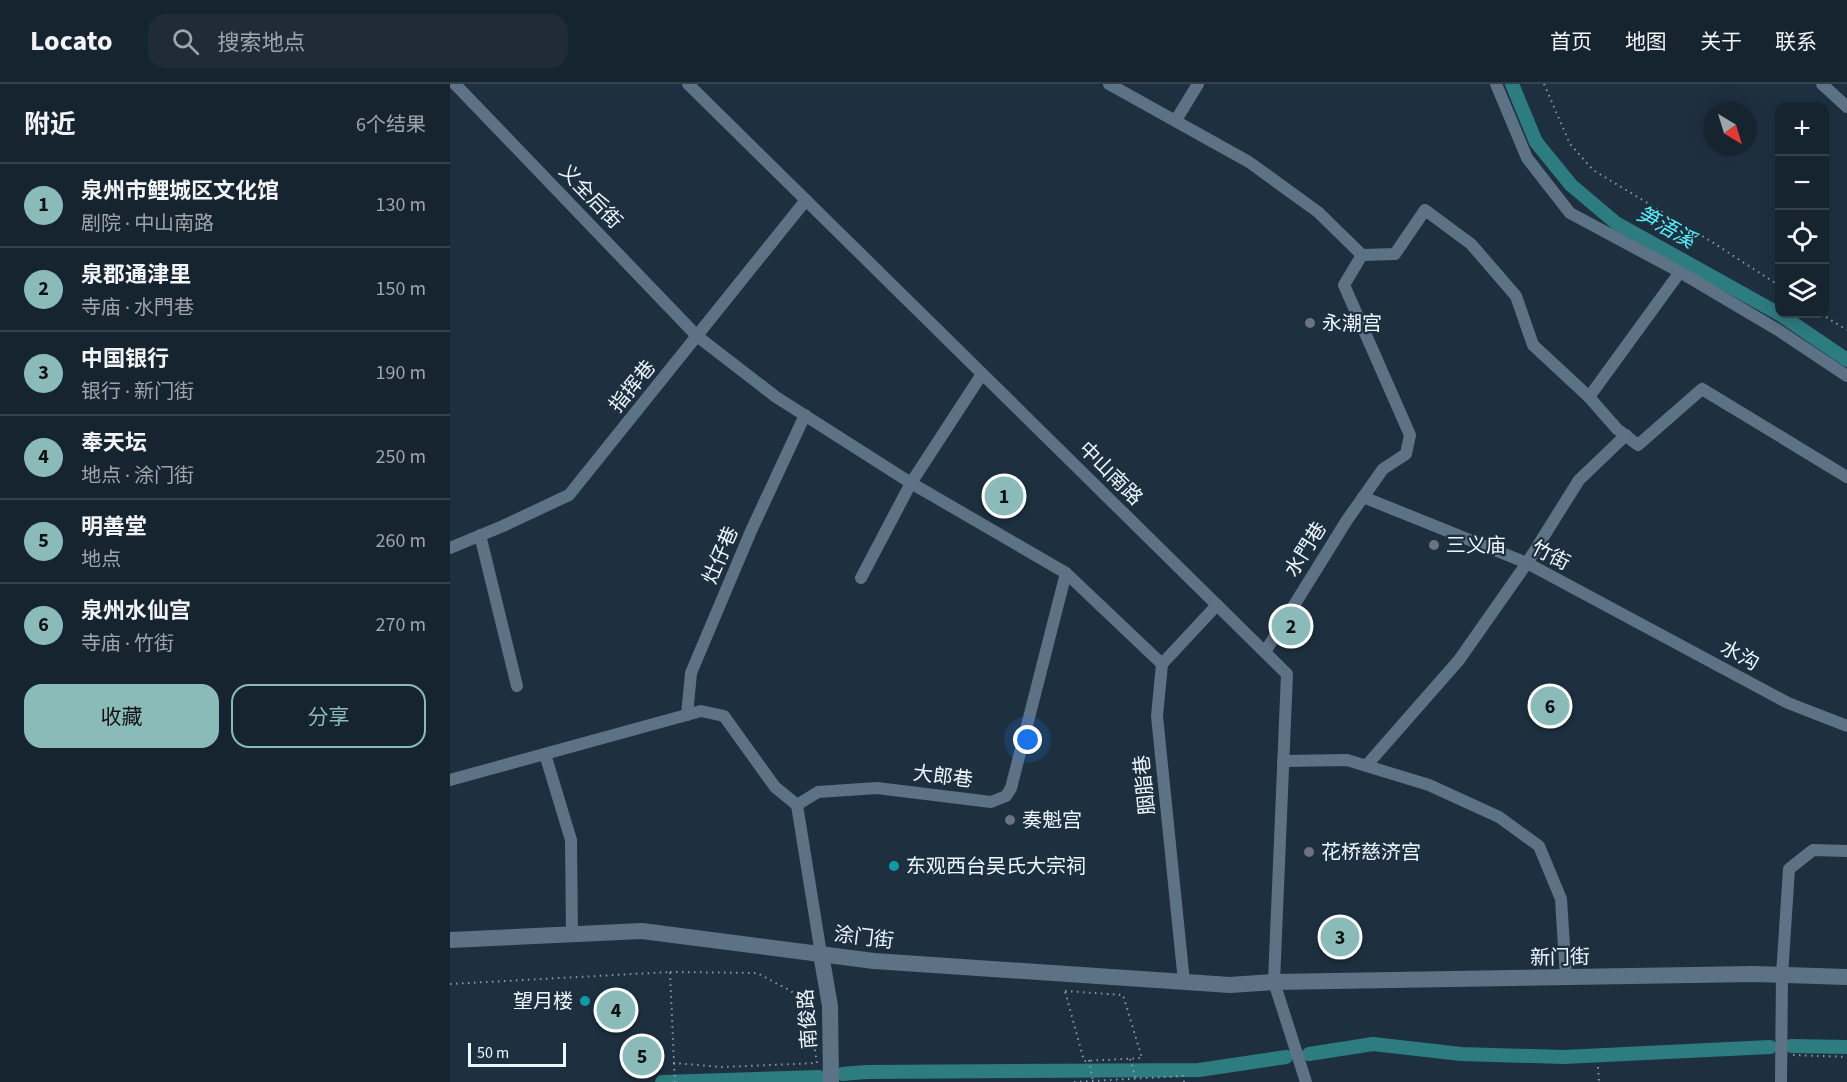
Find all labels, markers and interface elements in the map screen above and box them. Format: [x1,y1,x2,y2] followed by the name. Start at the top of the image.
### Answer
[148,14,568,68] search box
[30,21,112,61] text: Locato
[169,25,202,58] icon: search
[217,27,306,59] text: 搜索地点
[1550,27,1592,57] text: 首页
[1625,27,1667,57] text: 地图
[1700,27,1742,57] text: 关于
[1775,27,1817,57] text: 联系
[1703,102,1757,156] north arrow
[1775,102,1829,318] map controls
[1775,102,1829,156] button: +
[24,106,76,143] text: 附近
[356,111,426,139] text: 6个结果
[1775,156,1829,210] button: −
[552,158,628,235] street label: 义全后街
[81,175,279,207] text: 泉州市鲤城区文化馆
[38,191,49,219] text: 1
[376,191,426,219] text: 130 m
[1631,199,1703,256] water label: 笋浯溪
[81,210,214,238] text: 剧院 · 中山南路
[1775,210,1829,264] button: locate
[81,259,191,291] text: 泉郡通津里
[1775,264,1829,318] button: layers
[38,275,49,303] text: 2
[376,275,426,303] text: 150 m
[81,294,194,322] text: 寺庙 · 水門巷
[1322,310,1382,338] place label: 永潮宫
[1303,316,1317,330] marker: 永潮宫
[81,343,169,375] text: 中国银行
[603,355,663,419] street label: 指挥巷
[38,359,49,387] text: 3
[376,359,426,387] text: 190 m
[81,378,194,406] text: 银行 · 新门街
[81,427,147,459] text: 奉天坛
[1072,436,1148,512] street label: 中山南路
[38,443,49,471] text: 4
[376,443,426,471] text: 250 m
[81,462,194,490] text: 地点 · 涂门街
[984,474,1024,518] pin: 1
[81,511,147,543] text: 明善堂
[1278,517,1334,582] street label: 水門巷
[696,522,746,588] street label: 灶仔巷
[38,527,49,555] text: 5
[376,527,426,555] text: 260 m
[1446,532,1506,560] place label: 三义庙
[1526,534,1575,577] street label: 竹街
[1427,538,1441,552] marker: 三义庙
[81,546,121,574] text: 地点
[81,595,191,627] text: 泉州水仙宫
[1272,604,1310,648] pin: 2
[38,611,49,639] text: 6
[376,611,426,639] text: 270 m
[81,630,174,658] text: 寺庙 · 竹街
[1715,634,1764,678] street label: 水沟
[24,684,219,748] button: 收藏
[231,684,426,748] button: 分享
[1530,684,1570,728] pin: 6
[1013,725,1042,754] your location
[1128,754,1162,816] street label: 胭脂巷
[911,759,974,795] street label: 大郎巷
[1022,807,1082,835] place label: 奏魁宫
[1003,813,1017,827] marker: 奏魁宫
[1321,839,1421,867] place label: 花桥慈济宫
[1302,845,1316,859] marker: 花桥慈济宫
[906,853,1086,881] place label: 东观西台吴氏大宗祠
[887,859,901,873] marker: 东观西台吴氏大宗祠
[1320,914,1360,960] pin: 3
[832,920,895,956] street label: 涂门街
[1530,943,1590,973] street label: 新门街
[513,988,573,1016] place label: 望月楼
[596,988,636,1032] pin: 4
[792,988,824,1050] street label: 南俊路
[578,994,592,1008] marker: 望月楼
[622,1034,662,1078] pin: 5
[468,1040,566,1068] scale bar
[477,1042,509,1064] text: 50 m

